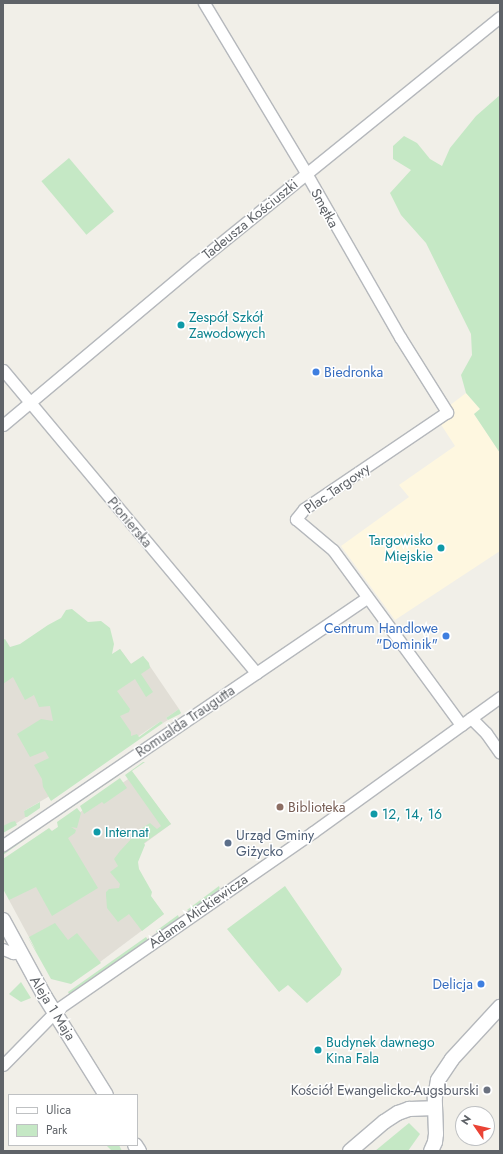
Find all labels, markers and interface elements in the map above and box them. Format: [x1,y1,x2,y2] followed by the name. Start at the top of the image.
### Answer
[199,175,301,263] street label: Tadeusza Kościuszki
[307,186,343,230] street label: Smętka
[189,309,266,342] place label: Zespół Szkół Zawodowych
[176,320,186,330] marker: Zespół Szkół Zawodowych
[324,364,383,380] place label: Biedronka
[311,367,321,377] marker: Biedronka
[301,459,373,517] street label: Plac Targowy
[104,493,156,551] street label: Pionierska
[369,532,433,564] place label: Targowisko Miejskie
[436,543,446,553] marker: Targowisko Miejskie
[324,620,438,652] place label: Centrum Handlowe "Dominik"
[441,631,451,641] marker: Centrum Handlowe "Dominik"
[132,682,238,760] street label: Romualda Traugutta
[288,799,345,815] place label: Biblioteka
[275,802,285,812] marker: Biblioteka
[382,806,442,822] place label: 12, 14, 16
[369,809,379,819] marker: 12, 14, 16
[105,824,149,840] place label: Internat
[92,827,102,837] marker: Internat
[236,827,314,860] place label: Urząd Gminy Giżycko
[223,838,233,848] marker: Urząd Gminy Giżycko
[145,870,251,952] street label: Adama Mickiewicza
[27,973,79,1043] street label: Aleja 1 Maja
[432,976,473,992] place label: Delicja
[476,979,486,989] marker: Delicja
[326,1034,435,1066] place label: Budynek dawnego Kina Fala
[313,1045,323,1055] marker: Budynek dawnego Kina Fala
[291,1082,479,1098] place label: Kościół Ewangelicko-Augsburski
[482,1085,492,1095] marker: Kościół Ewangelicko-Augsburski
[8,1094,138,1146] legend
[46,1101,71,1119] text: Ulica
[455,1106,495,1146] north arrow
[457,1112,475,1128] text: N
[46,1121,67,1139] text: Park

